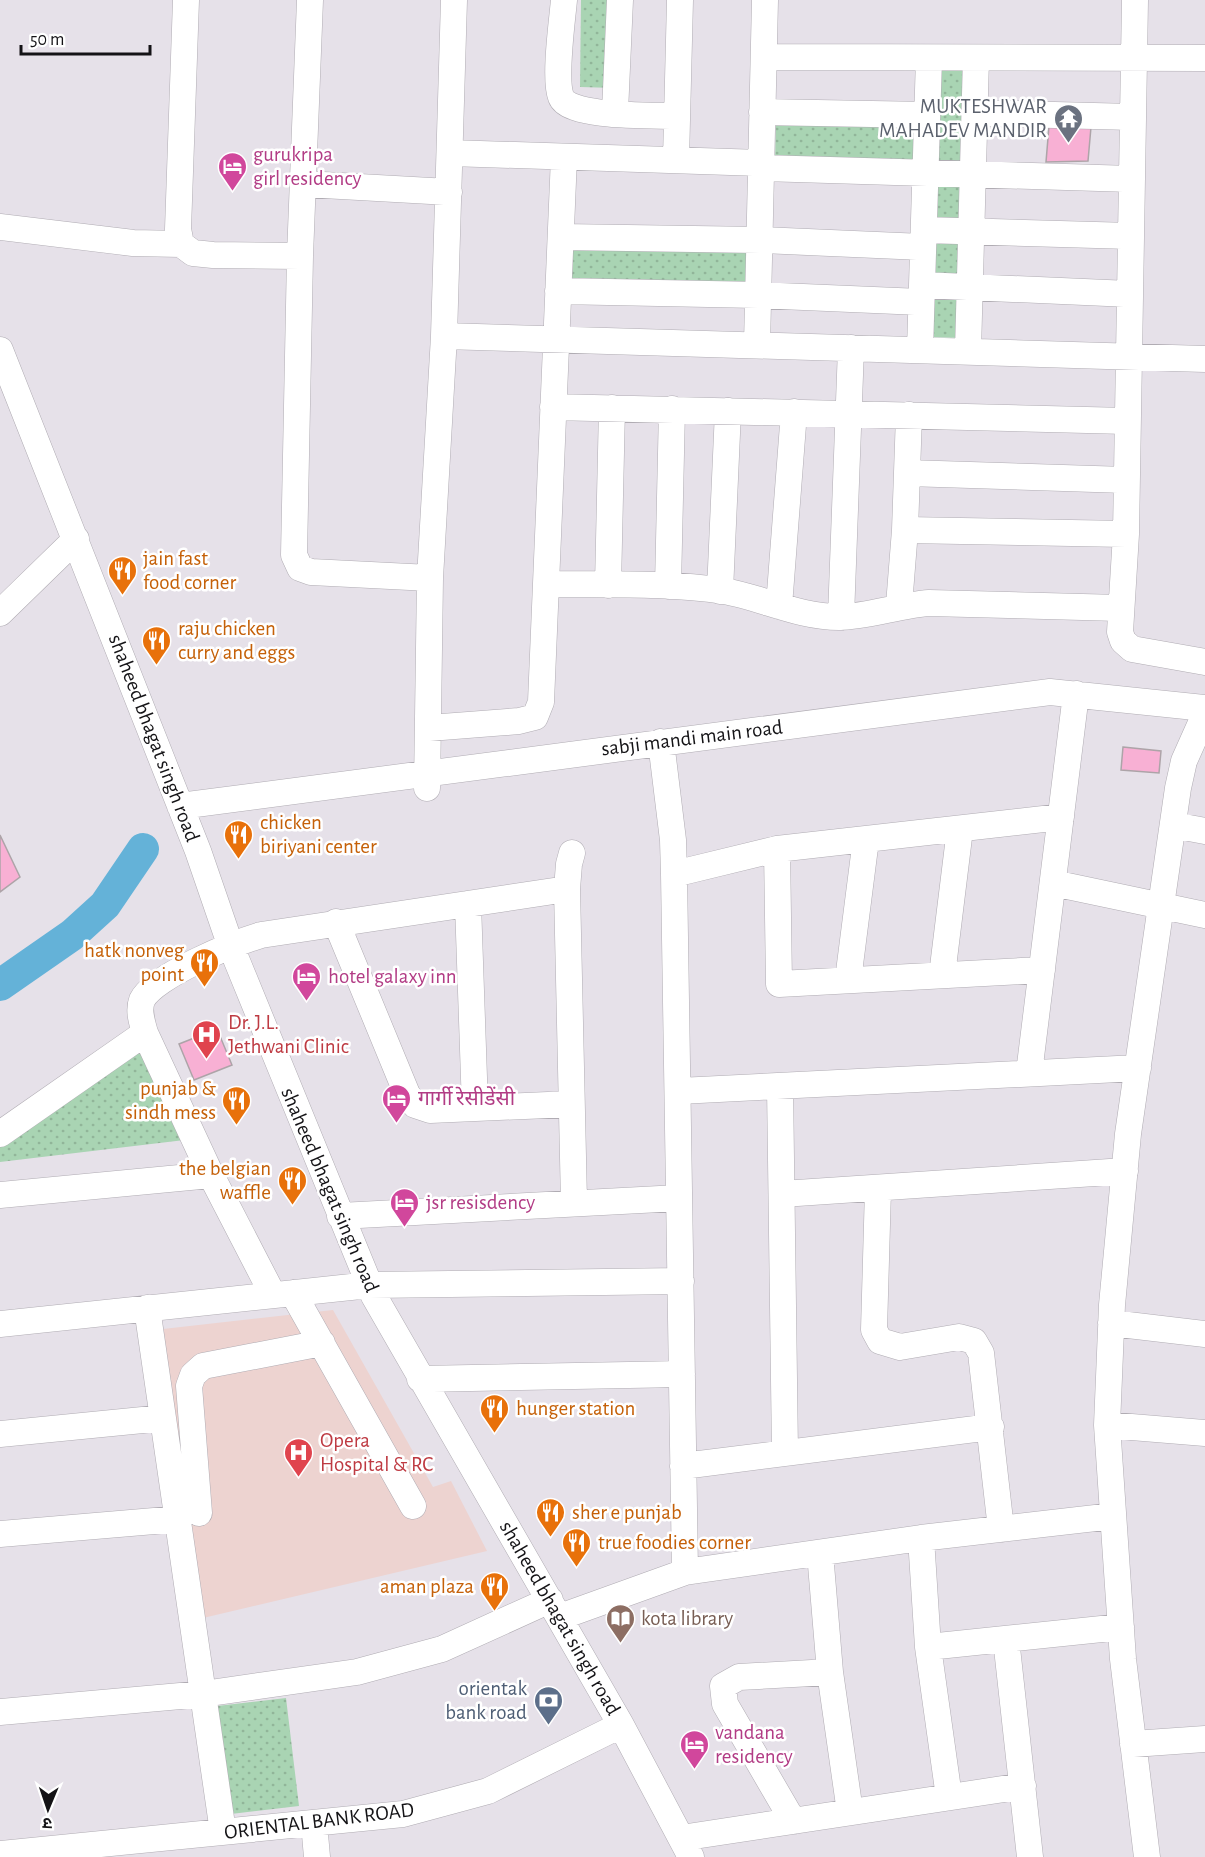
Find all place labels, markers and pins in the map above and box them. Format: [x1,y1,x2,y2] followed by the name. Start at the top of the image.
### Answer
[879,96,1047,141] place label: MUKTESHWAR MAHADEV MANDIR
[1052,102,1084,144] temple icon: MUKTESHWAR MAHADEV MANDIR
[253,144,362,189] place label: gurukripa girl residency
[216,150,248,192] hotel icon: gurukripa girl residency
[143,548,236,593] place label: jain fast food corner
[106,554,138,596] restaurant icon: jain fast food corner
[178,618,295,663] place label: raju chicken curry and eggs
[141,624,173,666] restaurant icon: raju chicken curry and eggs
[260,812,377,857] place label: chicken biriyani center
[223,818,255,860] restaurant icon: chicken biriyani center
[84,940,185,985] place label: hatk nonveg point
[189,946,221,988] restaurant icon: hatk nonveg point
[291,960,323,1002] hotel icon: hotel galaxy inn
[328,966,457,987] place label: hotel galaxy inn
[228,1012,349,1057] place label: Dr. J.L. Jethwani Clinic
[191,1018,223,1060] hospital icon: Dr. J.L. Jethwani Clinic
[125,1078,216,1123] place label: punjab & sindh mess
[381,1082,413,1124] hotel icon: गार्गी रेसीडेंसी
[221,1084,253,1126] restaurant icon: punjab & sindh mess
[418,1086,516,1109] place label: गार्गी रेसीडेंसी
[179,1158,271,1203] place label: the belgian waffle
[276,1164,308,1206] restaurant icon: the belgian waffle
[389,1186,421,1228] hotel icon: jsr resisdency
[426,1192,535,1213] place label: jsr resisdency
[479,1392,511,1434] restaurant icon: hunger station
[516,1398,635,1419] place label: hunger station
[320,1430,433,1475] place label: Opera Hospital & RC
[283,1436,315,1478] hospital icon: Opera Hospital & RC
[535,1496,567,1538] restaurant icon: sher e punjab
[572,1502,682,1523] place label: sher e punjab
[561,1526,593,1568] restaurant icon: true foodies corner
[598,1532,751,1553] place label: true foodies corner
[479,1570,511,1612] restaurant icon: aman plaza
[380,1576,474,1597] place label: aman plaza
[604,1602,636,1644] library icon: kota library
[641,1608,733,1629] place label: kota library
[445,1678,527,1723] place label: orientak bank road
[532,1684,564,1726] bank icon: orientak bank road
[715,1722,793,1767] place label: vandana residency
[678,1728,710,1770] hotel icon: vandana residency

